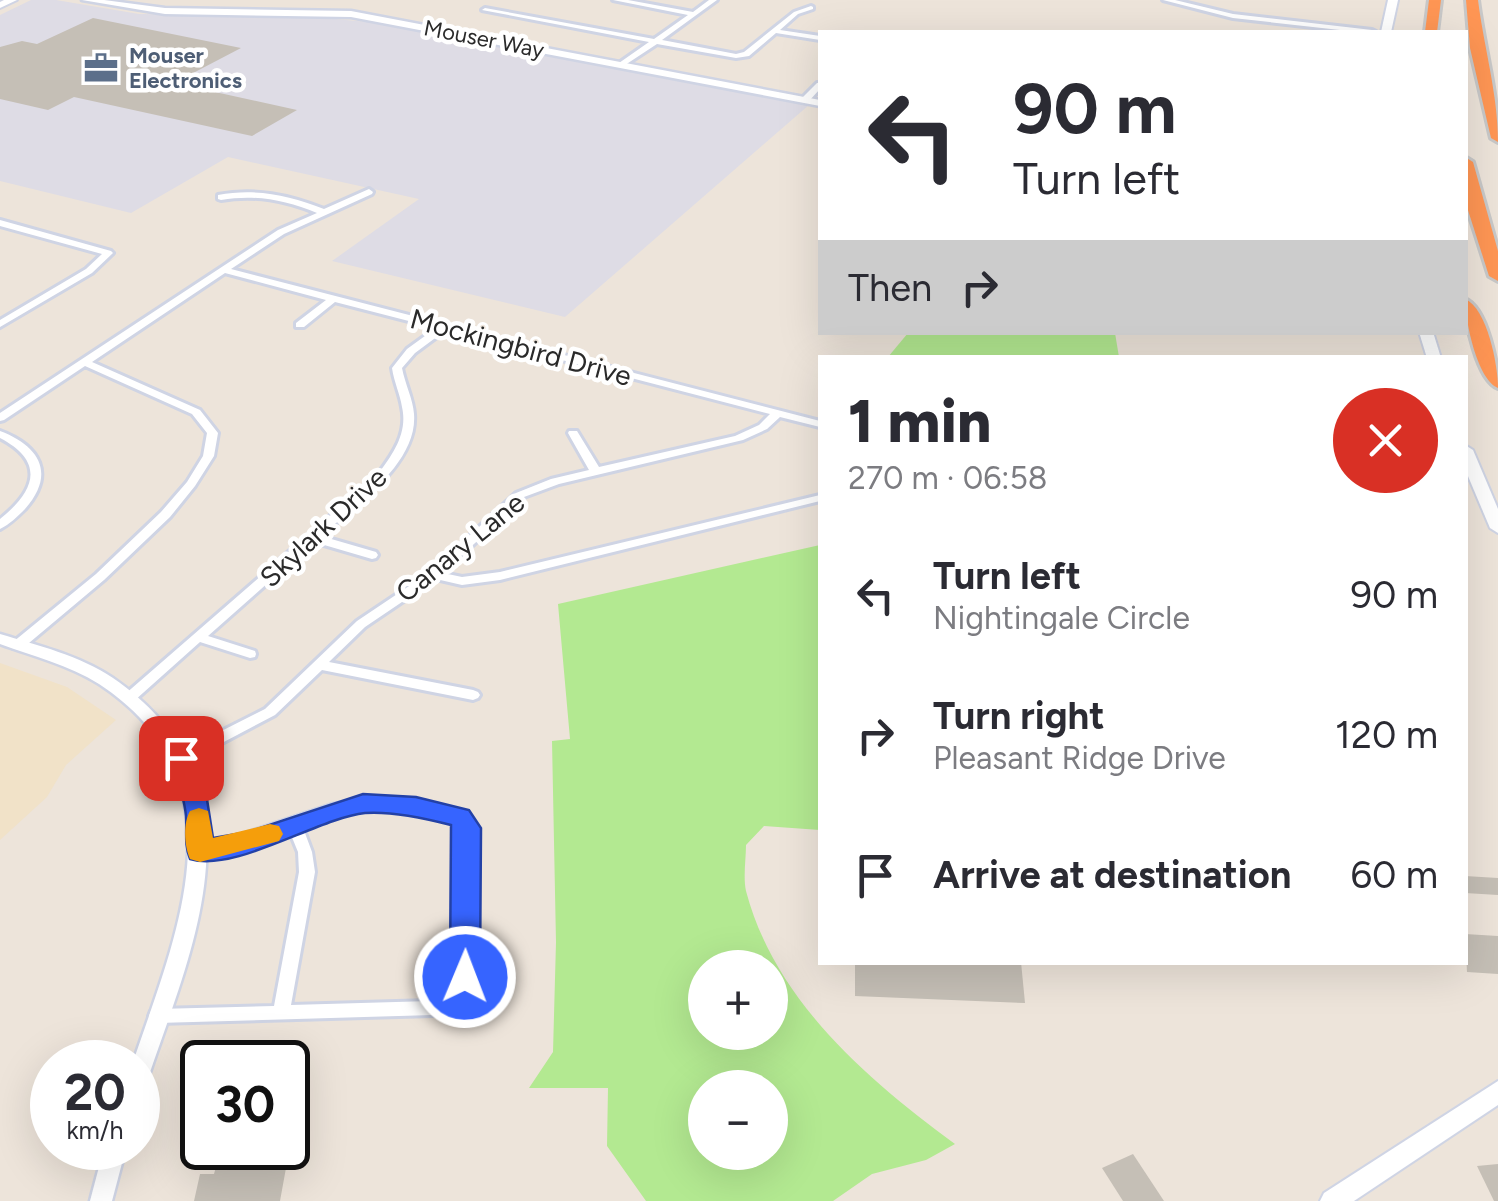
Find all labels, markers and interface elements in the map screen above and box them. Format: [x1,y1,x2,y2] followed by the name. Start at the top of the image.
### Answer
[422,14,547,64] street label: Mouser Way
[129,42,242,94] place label: Mouser Electronics
[82,49,120,87] office icon: Mouser Electronics
[1013,66,1177,151] text: 90 m
[848,70,978,200] icon: left
[1013,151,1180,205] text: Turn left
[952,260,1007,315] icon: right
[848,265,932,311] text: Then
[407,301,635,393] street label: Mockingbird Drive
[848,385,991,457] text: 1 min
[1333,388,1438,493] button: close
[848,459,1047,497] text: 270 m · 06:58
[253,460,393,594] street label: Skylark Drive
[389,485,531,609] street label: Canary Lane
[933,553,1081,599] text: Turn left
[848,568,903,623] icon: left
[1350,572,1438,618] text: 90 m
[933,599,1190,637] text: Nightingale Circle
[933,693,1105,739] text: Turn right
[848,708,903,763] icon: right
[1335,712,1438,758] text: 120 m
[139,716,224,801] pin
[154,731,209,786] icon: arrive
[933,739,1226,777] text: Pleasant Ridge Drive
[848,848,903,903] icon: arrive
[933,852,1291,898] text: Arrive at destination
[1350,852,1438,898] text: 60 m
[413,925,517,1029] position arrow
[688,950,788,1170] map controls
[688,950,788,1050] button: +
[180,1040,310,1170] speed limit sign: 30
[64,1062,126,1123] text: 20
[688,1070,788,1170] button: −
[66,1115,124,1145] text: km/h

